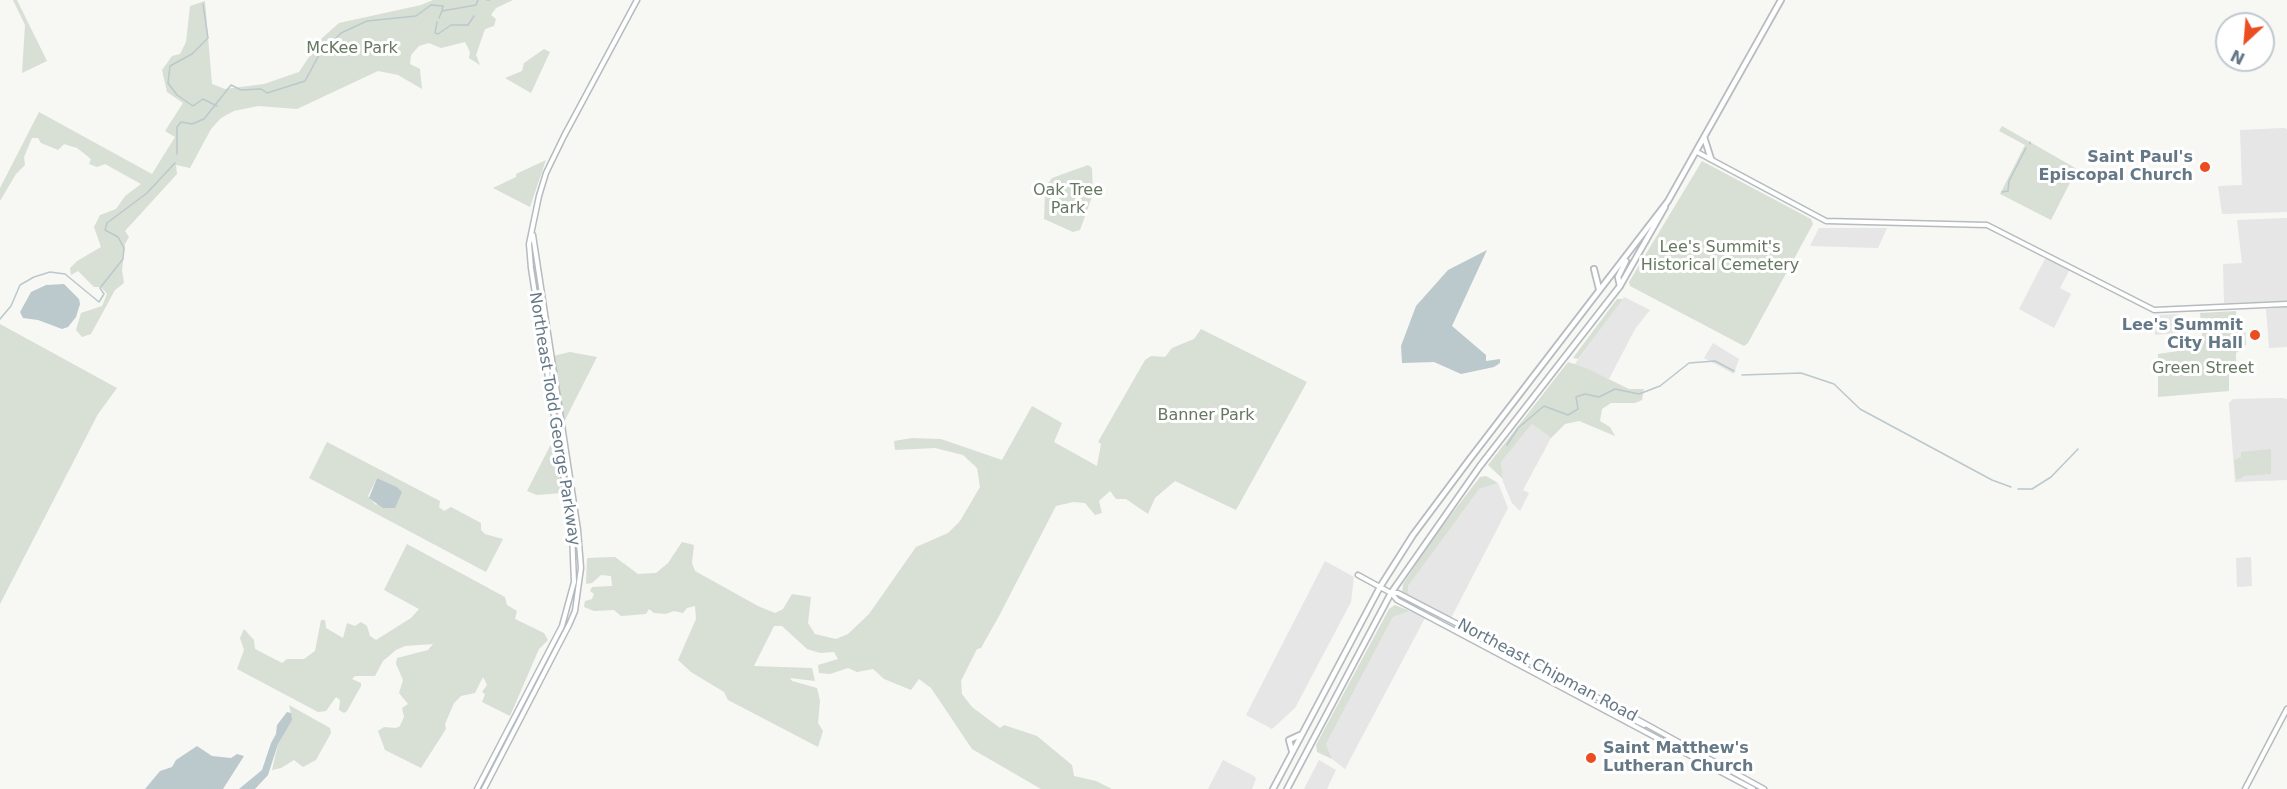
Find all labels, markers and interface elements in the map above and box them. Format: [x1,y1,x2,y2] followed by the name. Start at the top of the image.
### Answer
[2215,12,2275,72] north arrow
[306,39,398,59] park label: McKee Park
[2228,45,2248,68] text: N
[2039,148,2193,186] place label: Saint Paul's Episcopal Church
[2198,160,2212,174] marker: Saint Paul's Episcopal Church
[1033,181,1103,219] park label: Oak Tree Park
[1641,238,1799,276] park label: Lee's Summit's Historical Cemetery
[524,291,584,547] street label: Northeast Todd George Parkway
[2122,316,2243,354] place label: Lee's Summit City Hall
[2248,328,2262,342] marker: Lee's Summit City Hall
[2152,359,2254,379] park label: Green Street
[1157,406,1255,426] park label: Banner Park
[1454,615,1640,727] street label: Northeast Chipman Road
[1603,739,1753,777] place label: Saint Matthew's Lutheran Church
[1584,751,1598,765] marker: Saint Matthew's Lutheran Church

